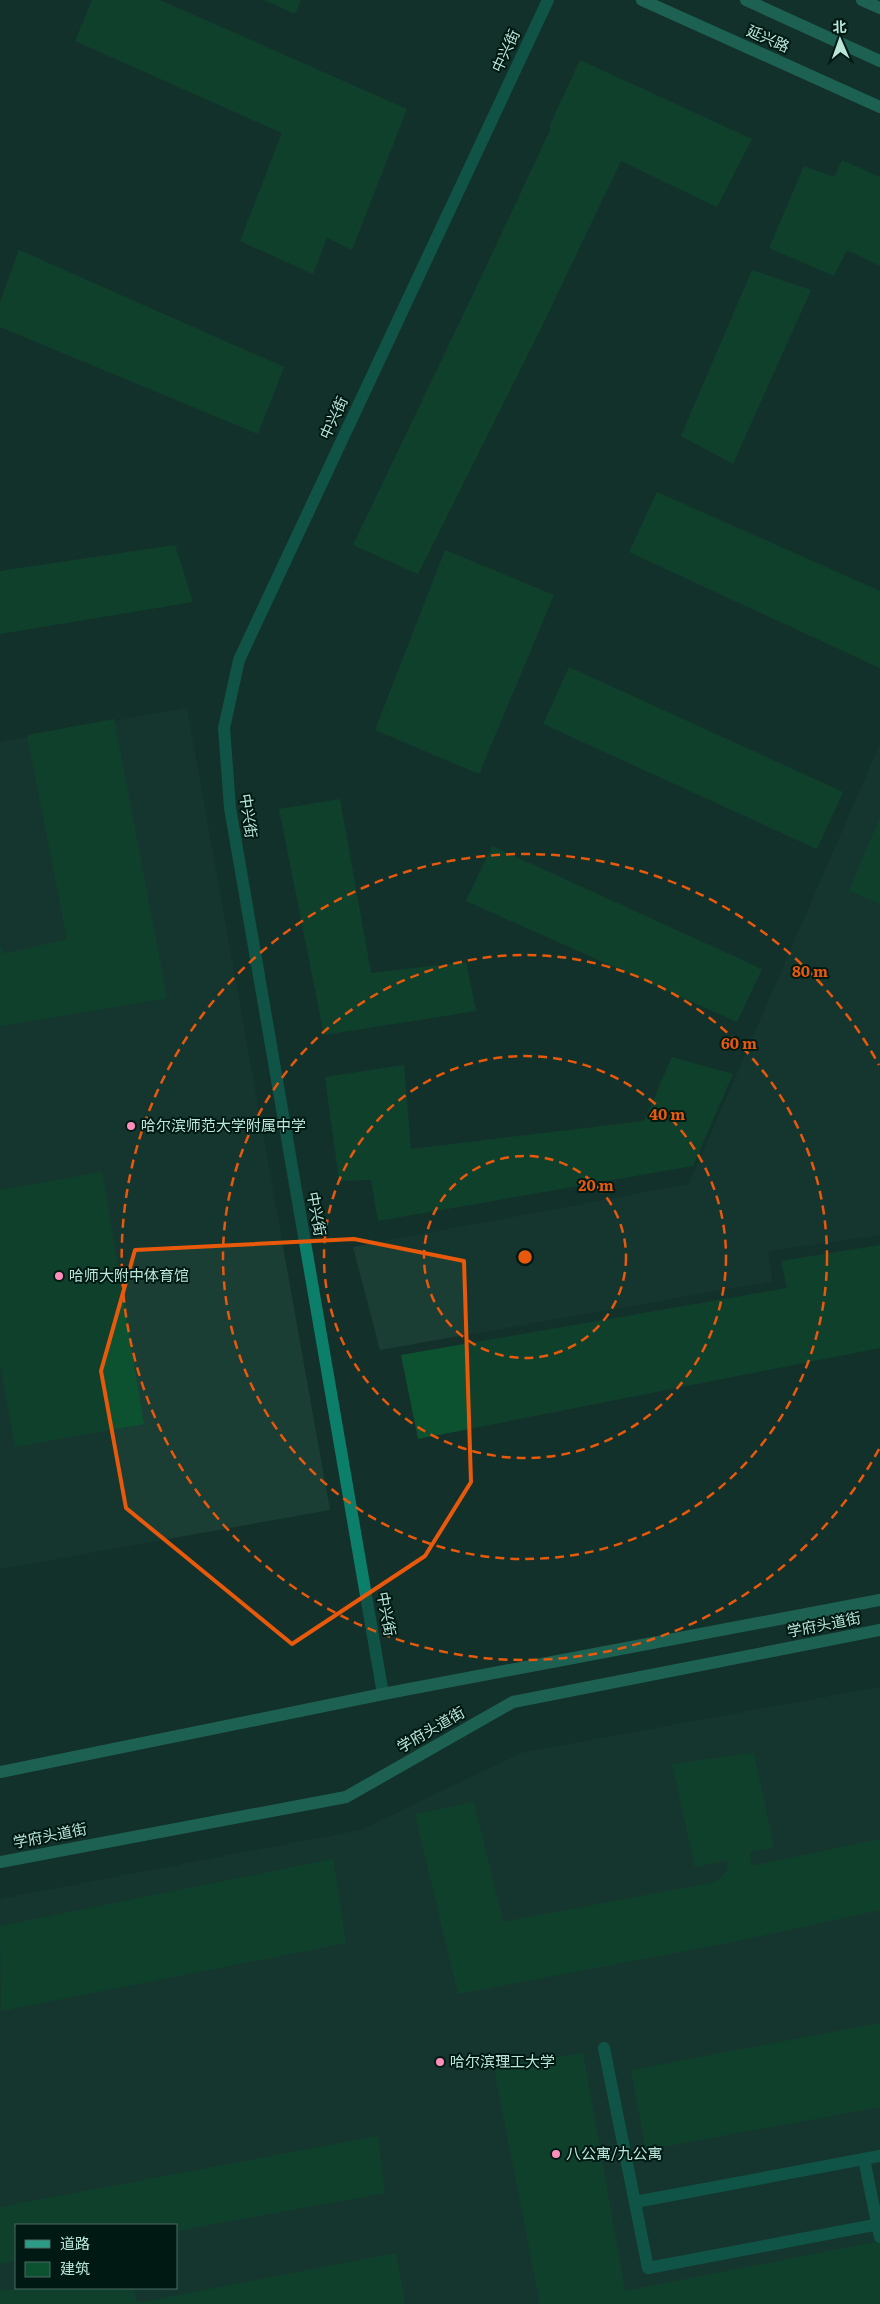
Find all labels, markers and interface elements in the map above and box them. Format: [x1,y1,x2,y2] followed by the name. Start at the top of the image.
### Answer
[815,15,865,65] north arrow
[832,16,847,36] text: 北
[743,18,794,57] street label: 延兴路
[485,25,525,76] street label: 中兴街
[313,392,353,443] street label: 中兴街
[235,792,264,840] street label: 中兴街
[792,959,828,982] text: 80 m
[721,1031,757,1054] text: 60 m
[649,1102,685,1125] text: 40 m
[141,1113,306,1136] place label: 哈尔滨师范大学附属中学
[125,1120,137,1132] marker: 哈尔滨师范大学附属中学
[578,1173,614,1196] text: 20 m
[302,1190,333,1238] street label: 中兴街
[516,1248,534,1266] centre of rings
[69,1263,189,1286] place label: 哈师大附中体育馆
[53,1270,65,1282] marker: 哈师大附中体育馆
[372,1590,403,1638] street label: 中兴街
[785,1605,863,1642] street label: 学府头道街
[392,1700,468,1757] street label: 学府头道街
[11,1816,89,1853] street label: 学府头道街
[450,2049,555,2072] place label: 哈尔滨理工大学
[434,2056,446,2068] marker: 哈尔滨理工大学
[566,2141,662,2164] place label: 八公寓/九公寓
[550,2148,562,2160] marker: 八公寓/九公寓
[15,2224,178,2289] legend
[60,2231,90,2254] text: 道路
[60,2256,90,2279] text: 建筑

